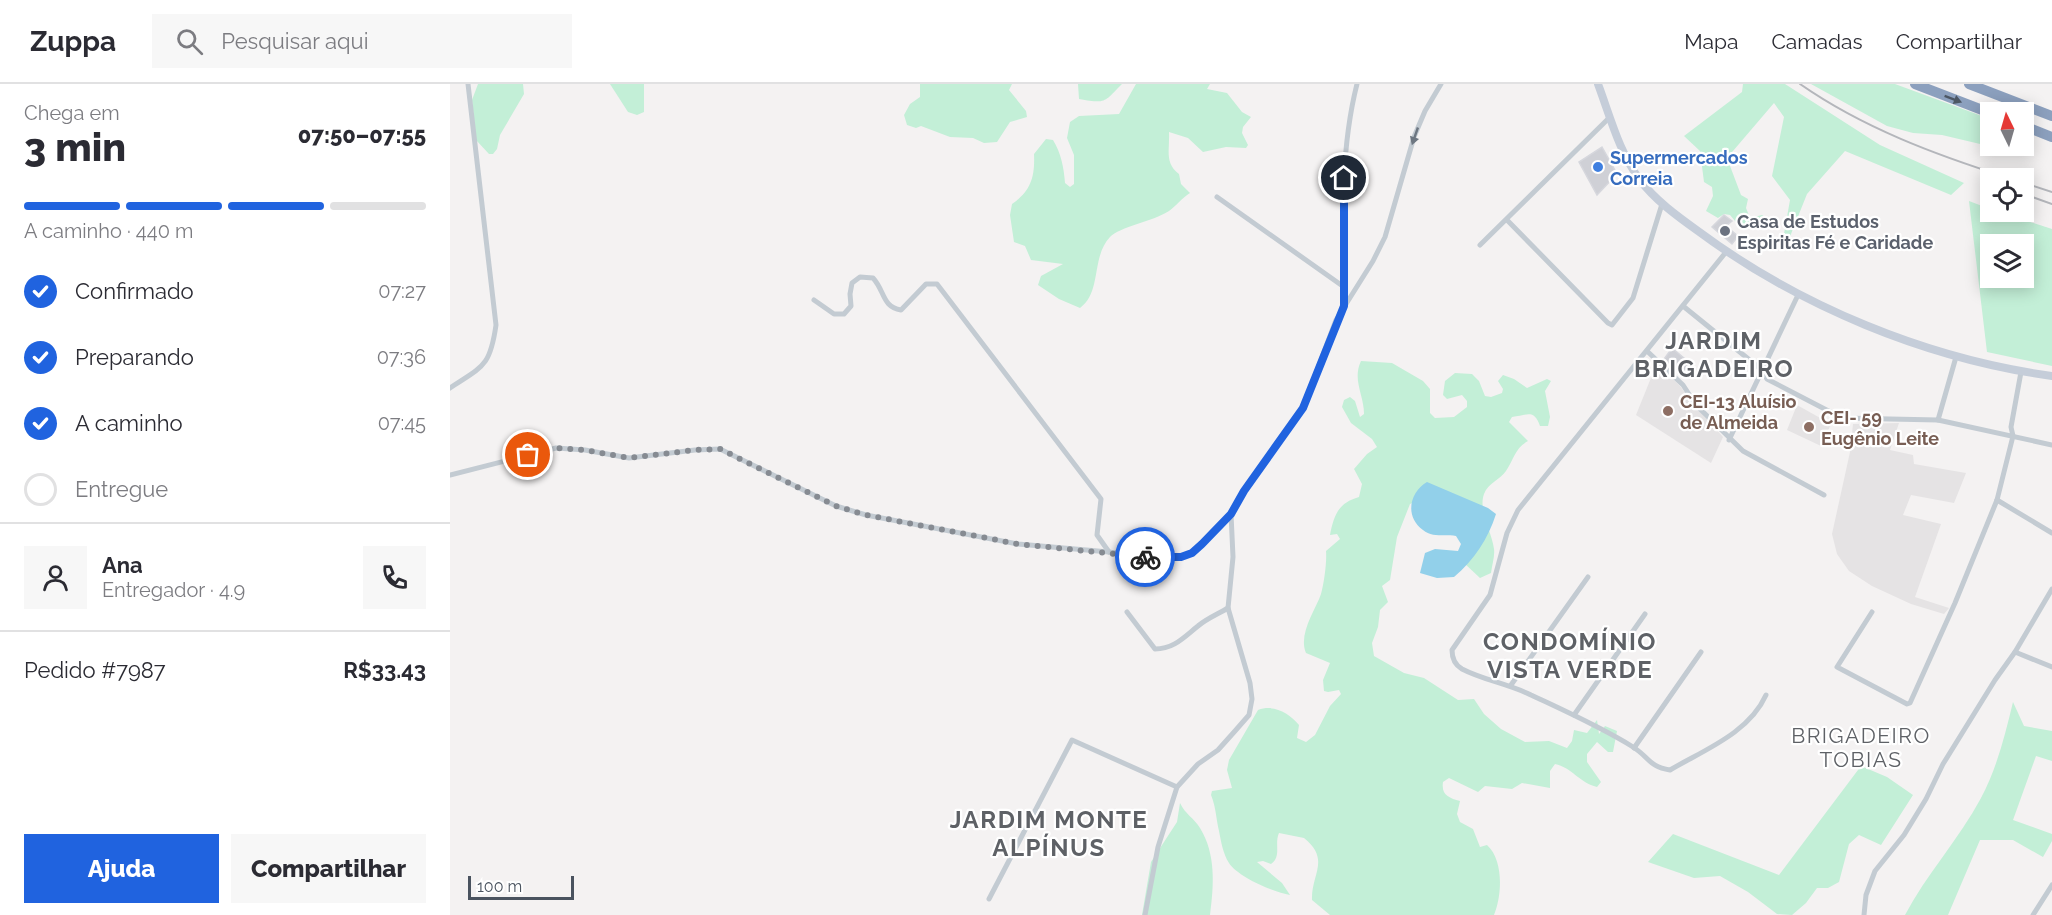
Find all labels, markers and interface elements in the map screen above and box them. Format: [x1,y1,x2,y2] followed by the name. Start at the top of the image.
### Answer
[152,14,572,68] search box
[30,25,116,58] text: Zuppa
[173,25,206,58] icon: search
[221,28,369,54] text: Pesquisar aqui
[1684,29,1738,54] text: Mapa
[1771,29,1863,54] text: Camadas
[1896,29,2022,54] text: Compartilhar
[1944,94,1962,104] one-way arrow
[24,101,120,125] text: Chega em
[1980,102,2034,156] north arrow
[1980,102,2034,288] map controls
[298,122,426,148] text: 07:50–07:55
[24,124,126,170] text: 3 min
[1409,127,1419,145] one-way arrow
[1610,147,1748,189] place label: Supermercados Correia
[1318,152,1369,203] pin
[1591,160,1605,174] marker: Supermercados Correia
[1327,161,1360,194] icon: home
[1980,168,2034,222] button: locate
[1737,211,1933,253] place label: Casa de Estudos Espiritas Fé e Caridade
[24,219,193,243] text: A caminho · 440 m
[1718,224,1732,238] marker: Casa de Estudos Espiritas Fé e Caridade
[1980,234,2034,288] button: layers
[24,275,57,308] icon: check
[75,278,194,304] text: Confirmado
[378,279,426,303] text: 07:27
[1634,326,1794,383] district label: JARDIM BRIGADEIRO
[24,341,57,374] icon: check
[75,344,194,370] text: Preparando
[377,345,426,369] text: 07:36
[1680,391,1796,433] place label: CEI-13 Aluísio de Almeida
[1661,404,1675,418] marker: CEI-13 Aluísio de Almeida
[24,407,57,440] icon: check
[1821,407,1939,449] place label: CEI- 59 Eugênio Leite
[75,410,183,436] text: A caminho
[378,411,426,435] text: 07:45
[1802,420,1816,434] marker: CEI- 59 Eugênio Leite
[502,429,553,480] pin
[511,438,544,471] icon: bag
[75,476,168,502] text: Entregue
[1115,527,1175,587] courier
[1129,541,1162,574] icon: bike
[24,546,87,609] button: person
[363,546,426,609] button: phone
[102,552,143,578] text: Ana
[102,578,245,602] text: Entregador · 4.9
[1483,627,1657,684] district label: CONDOMÍNIO VISTA VERDE
[24,657,166,683] text: Pedido #7987
[343,657,426,683] text: R$33.43
[1791,723,1931,772] district label: BRIGADEIRO TOBIAS
[950,805,1148,862] district label: JARDIM MONTE ALPÍNUS
[24,834,219,903] button: Ajuda
[231,834,426,903] button: Compartilhar
[468,873,574,900] scale bar
[477,877,522,896] text: 100 m

